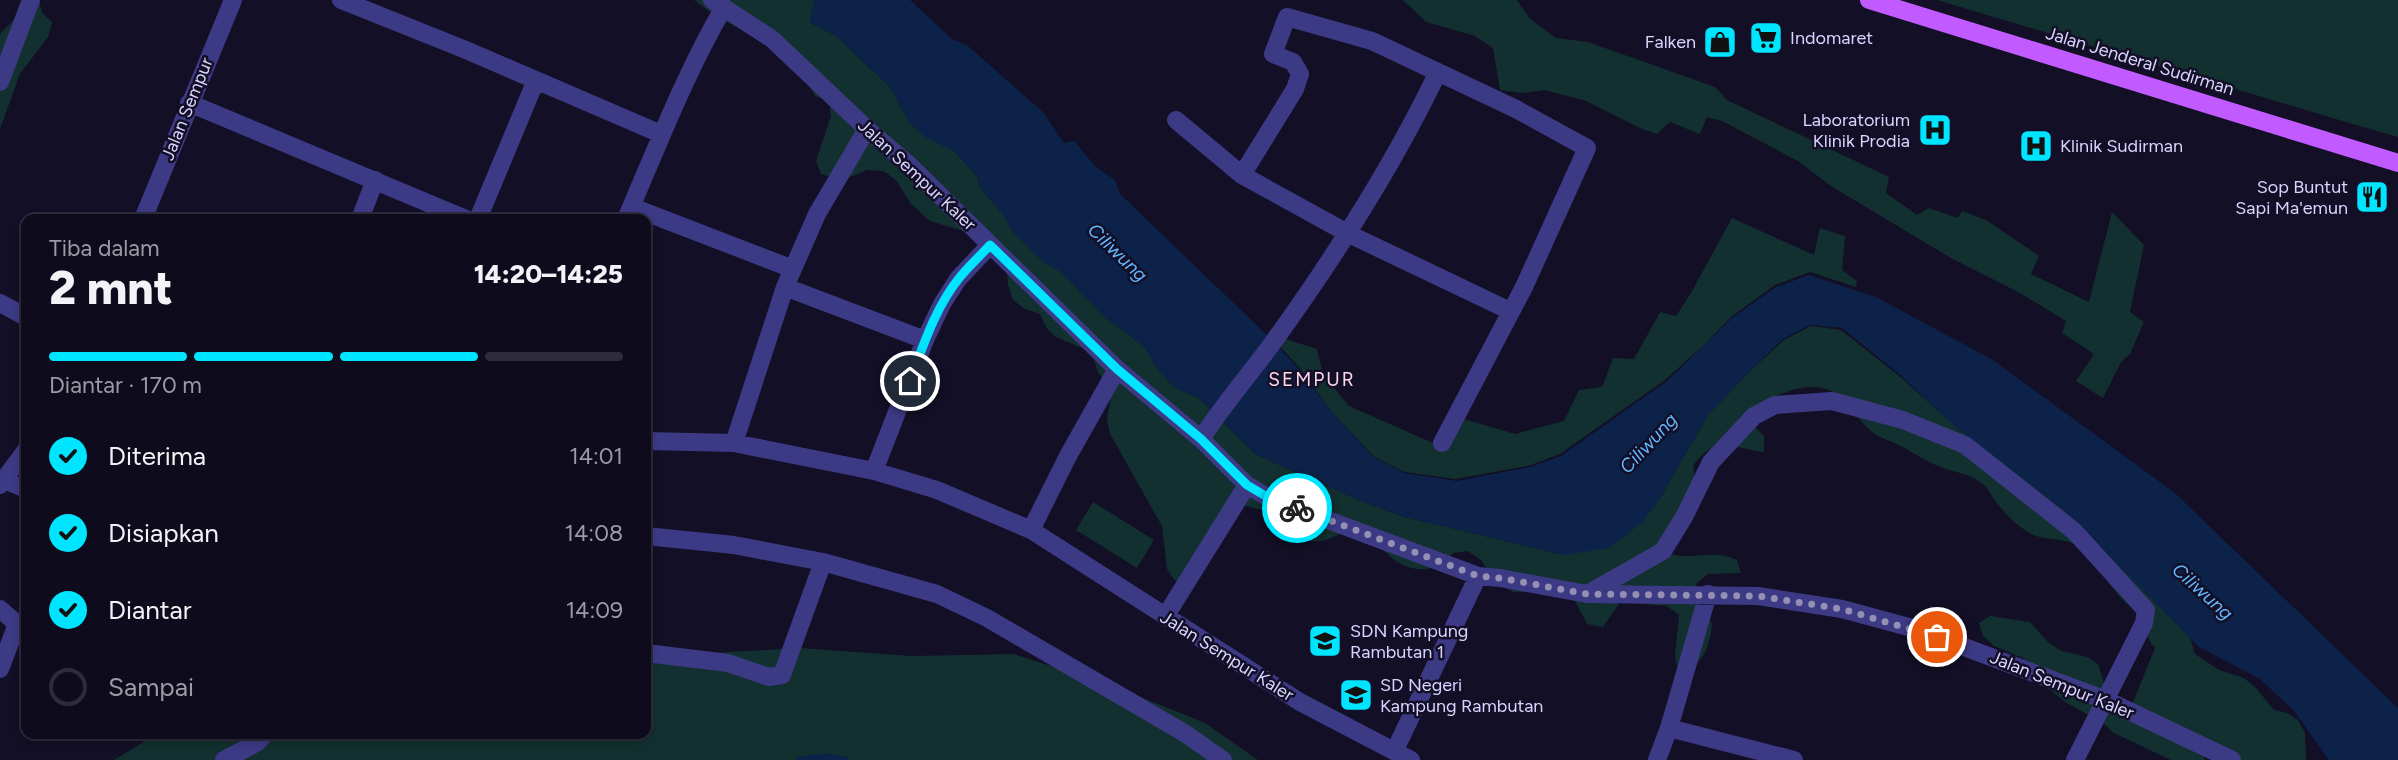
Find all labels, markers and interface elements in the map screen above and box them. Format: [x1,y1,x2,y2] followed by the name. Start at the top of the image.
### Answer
[1747,19,1785,57] supermarket icon: Indomaret
[2043,22,2237,100] street label: Jalan Jenderal Sudirman
[1701,23,1739,61] shop icon: Falken
[1790,27,1873,49] place label: Indomaret
[1645,31,1696,53] place label: Falken
[156,54,218,164] street label: Jalan Sempur
[1802,109,1910,152] place label: Laboratorium Klinik Prodia
[1916,111,1954,149] hospital icon: Laboratorium Klinik Prodia
[853,115,981,235] street label: Jalan Sempur Kaler
[2017,127,2055,165] hospital icon: Klinik Sudirman
[2060,135,2183,157] place label: Klinik Sudirman
[2235,176,2348,219] place label: Sop Buntut Sapi Ma'emun
[2353,178,2391,216] restaurant icon: Sop Buntut Sapi Ma'emun
[1083,218,1152,286] water label: Ciliwung
[49,234,160,262] text: Tiba dalam
[474,258,623,290] text: 14:20–14:25
[49,260,173,316] text: 2 mnt
[880,351,940,411] pin
[891,362,929,400] icon: home
[1268,368,1356,391] district label: SEMPUR
[49,371,202,399] text: Diantar · 170 m
[1615,408,1682,478] water label: Ciliwung
[49,437,87,475] icon: check
[108,440,206,472] text: Diterima
[569,442,623,470] text: 14:01
[1262,473,1332,543] courier
[1278,489,1316,527] icon: bike
[49,514,87,552] icon: check
[108,517,219,549] text: Disiapkan
[565,519,623,547] text: 14:08
[2167,558,2238,625] water label: Ciliwung
[49,591,87,629] icon: check
[108,594,192,626] text: Diantar
[566,596,623,624] text: 14:09
[1156,606,1298,706] street label: Jalan Sempur Kaler
[1907,607,1967,667] pin
[1918,618,1956,656] icon: bag
[1350,620,1468,663] place label: SDN Kampung Rambutan 1
[1306,622,1344,660] school or university icon: SDN Kampung Rambutan 1
[1987,646,2137,724] street label: Jalan Sempur Kaler
[108,671,194,703] text: Sampai
[1380,674,1543,717] place label: SD Negeri Kampung Rambutan
[1337,676,1375,714] school or university icon: SD Negeri Kampung Rambutan

